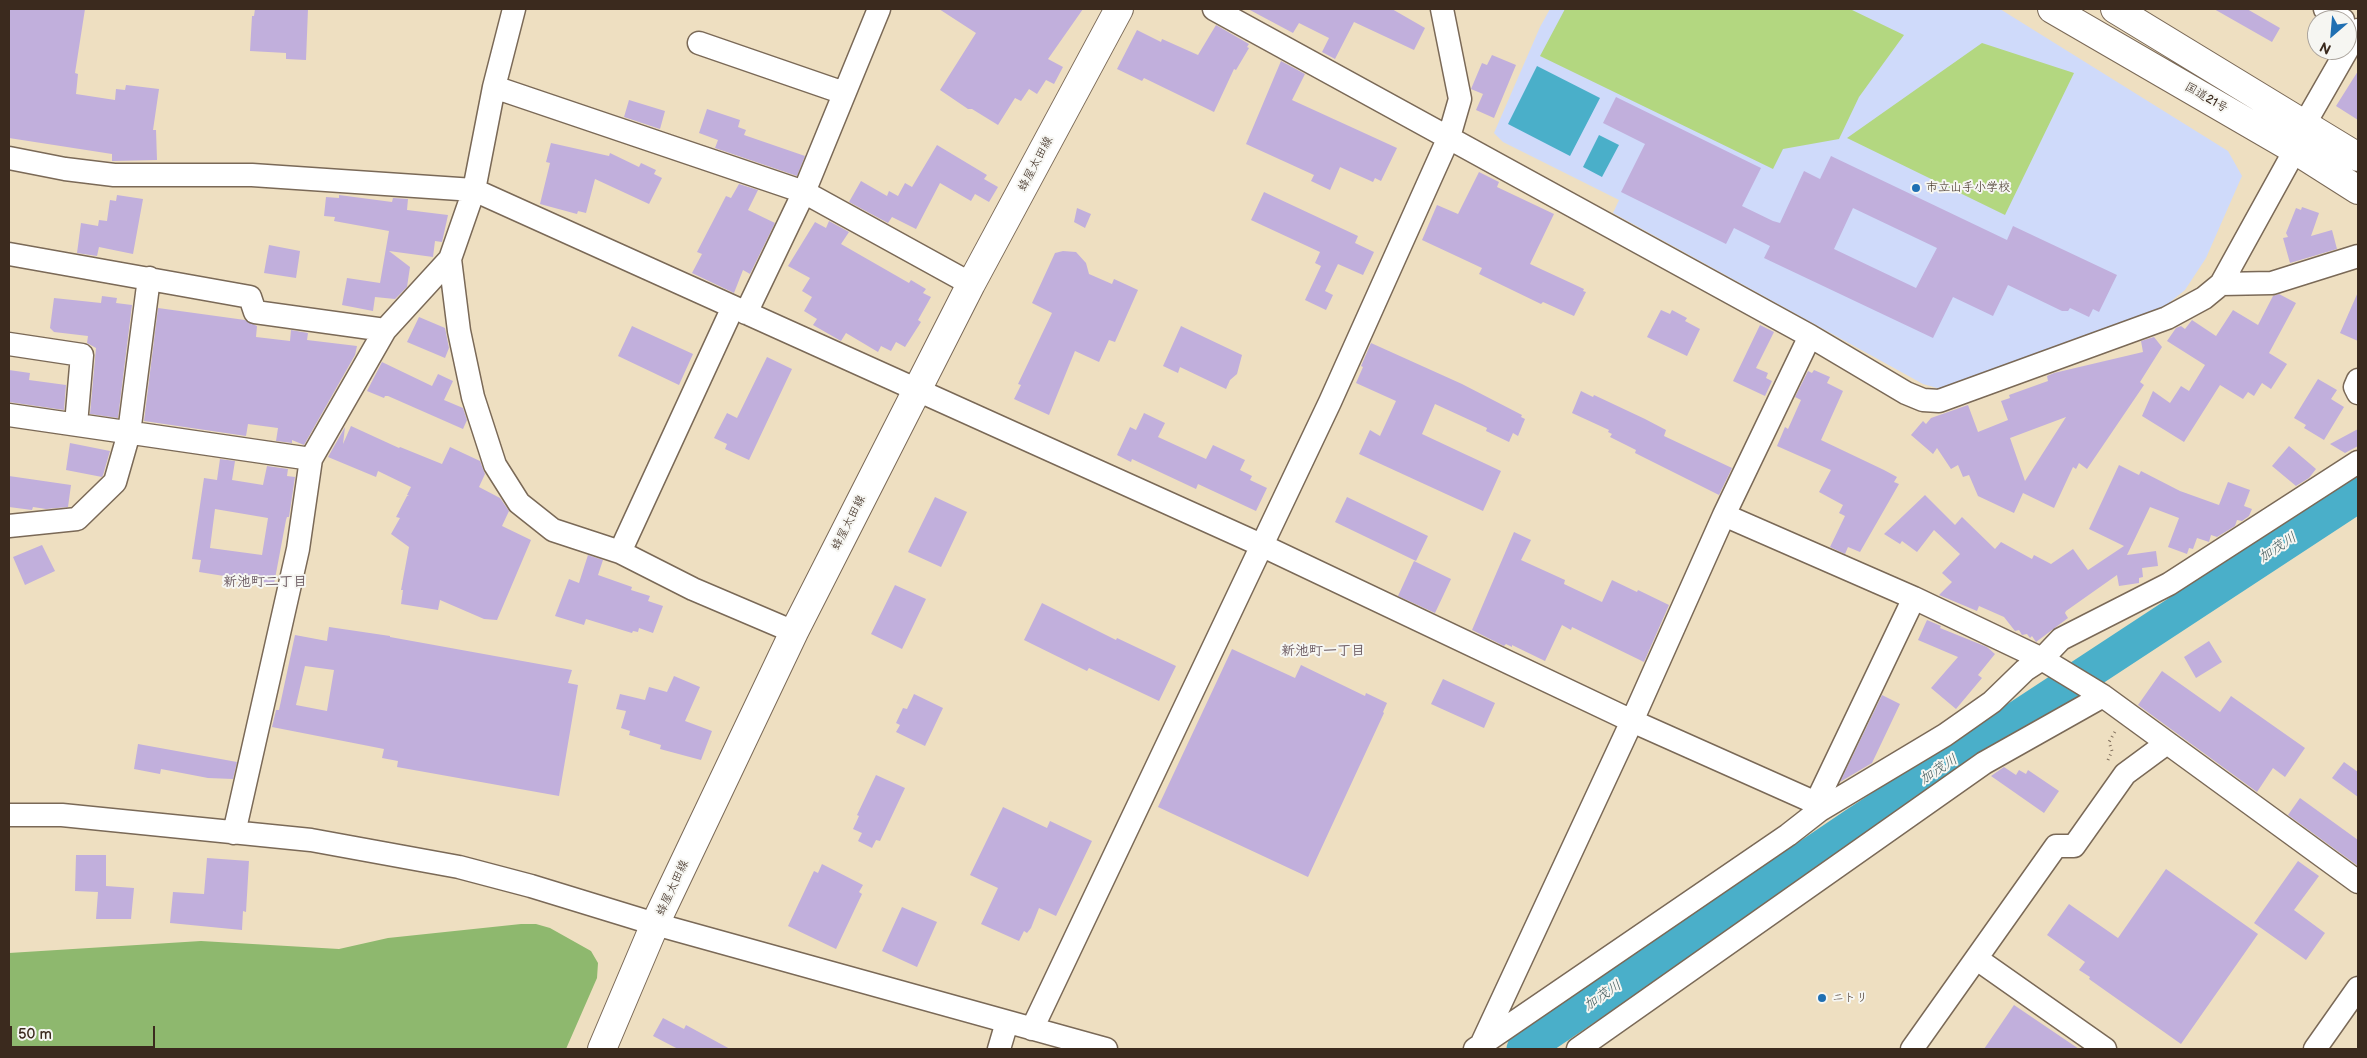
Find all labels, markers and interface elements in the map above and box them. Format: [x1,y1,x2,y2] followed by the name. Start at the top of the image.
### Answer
[2307,10,2357,60] north arrow
[2317,38,2334,58] text: N
[2182,80,2230,116] street label: 国道21号
[1016,134,1056,194] street label: 蜂屋太田線
[1926,181,2010,195] place label: 市立山手小学校
[1910,182,1922,194] marker: 市立山手小学校
[829,493,869,553] street label: 蜂屋太田線
[2256,530,2300,566] water label: 加茂川
[223,574,307,590] district label: 新池町二丁目
[1281,643,1365,659] district label: 新池町一丁目
[1917,752,1961,788] water label: 加茂川
[654,858,692,918] street label: 蜂屋太田線
[1581,977,1625,1015] water label: 加茂川
[1832,991,1868,1005] place label: ニトリ
[1816,992,1828,1004] marker: ニトリ
[12,1016,158,1048] scale bar
[18,1025,52,1044] text: 50 m

